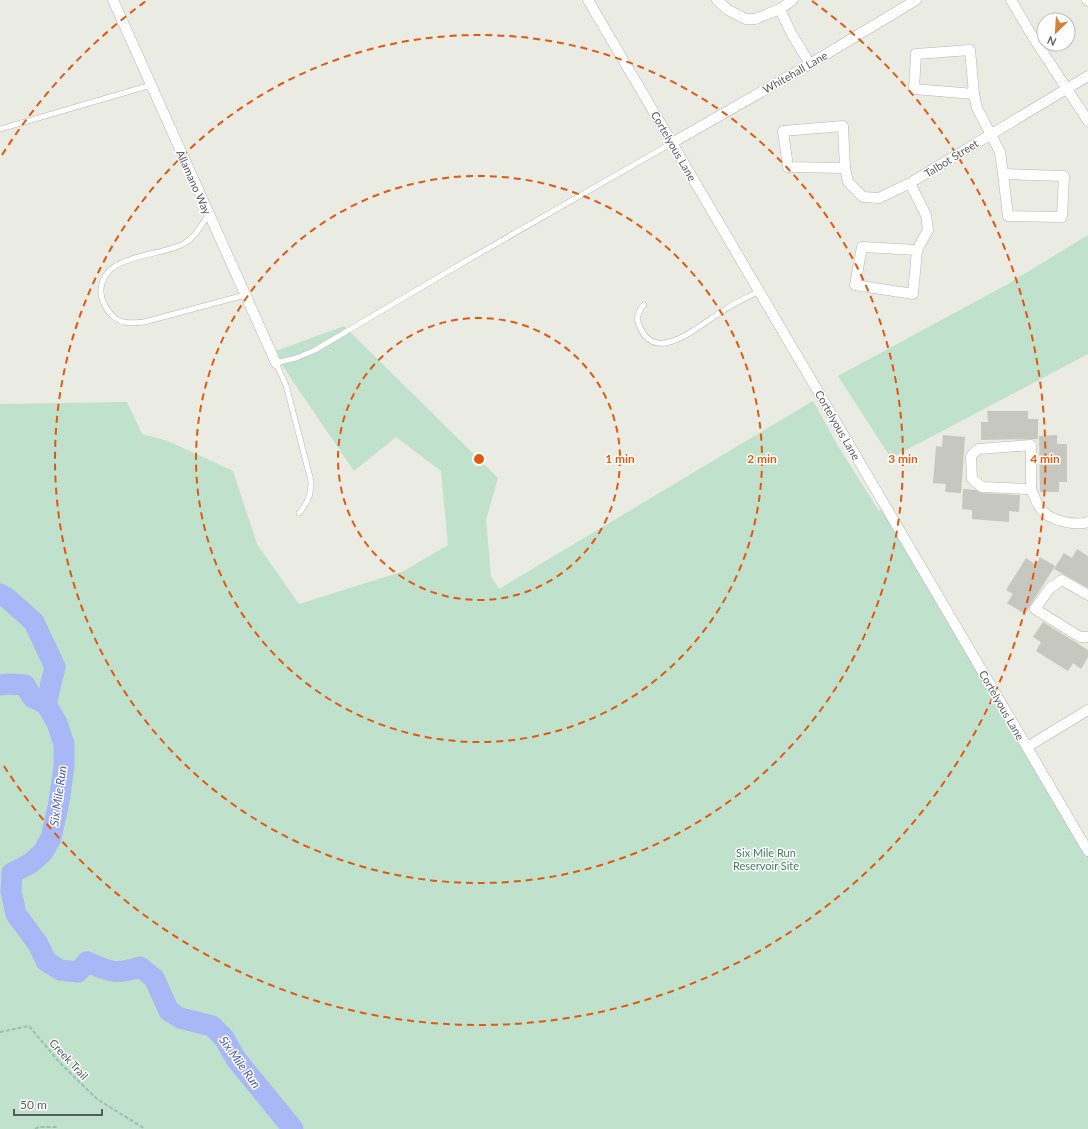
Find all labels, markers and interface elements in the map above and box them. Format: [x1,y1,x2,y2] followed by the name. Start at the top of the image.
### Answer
[1036,12,1076,52] north arrow
[1045,34,1058,49] text: N
[760,48,830,96] street label: Whitehall Lane
[649,109,699,183] street label: Cortelyous Lane
[922,136,980,180] street label: Talbot Street
[174,148,214,217] street label: Allamano Way
[813,388,863,462] street label: Cortelyous Lane
[605,451,635,466] text: 1 min
[747,451,777,466] text: 2 min
[888,451,918,466] text: 3 min
[1030,451,1060,466] text: 4 min
[472,452,486,466] centre of rings
[977,668,1027,742] street label: Cortelyous Lane
[46,765,70,827] water label: Six Mile Run
[733,846,799,872] park label: Six Mile Run Reservoir Site
[216,1033,264,1091] water label: Six Mile Run
[47,1036,91,1082] street label: Creek Trail
[14,1091,102,1117] scale bar
[20,1097,47,1112] text: 50 m

